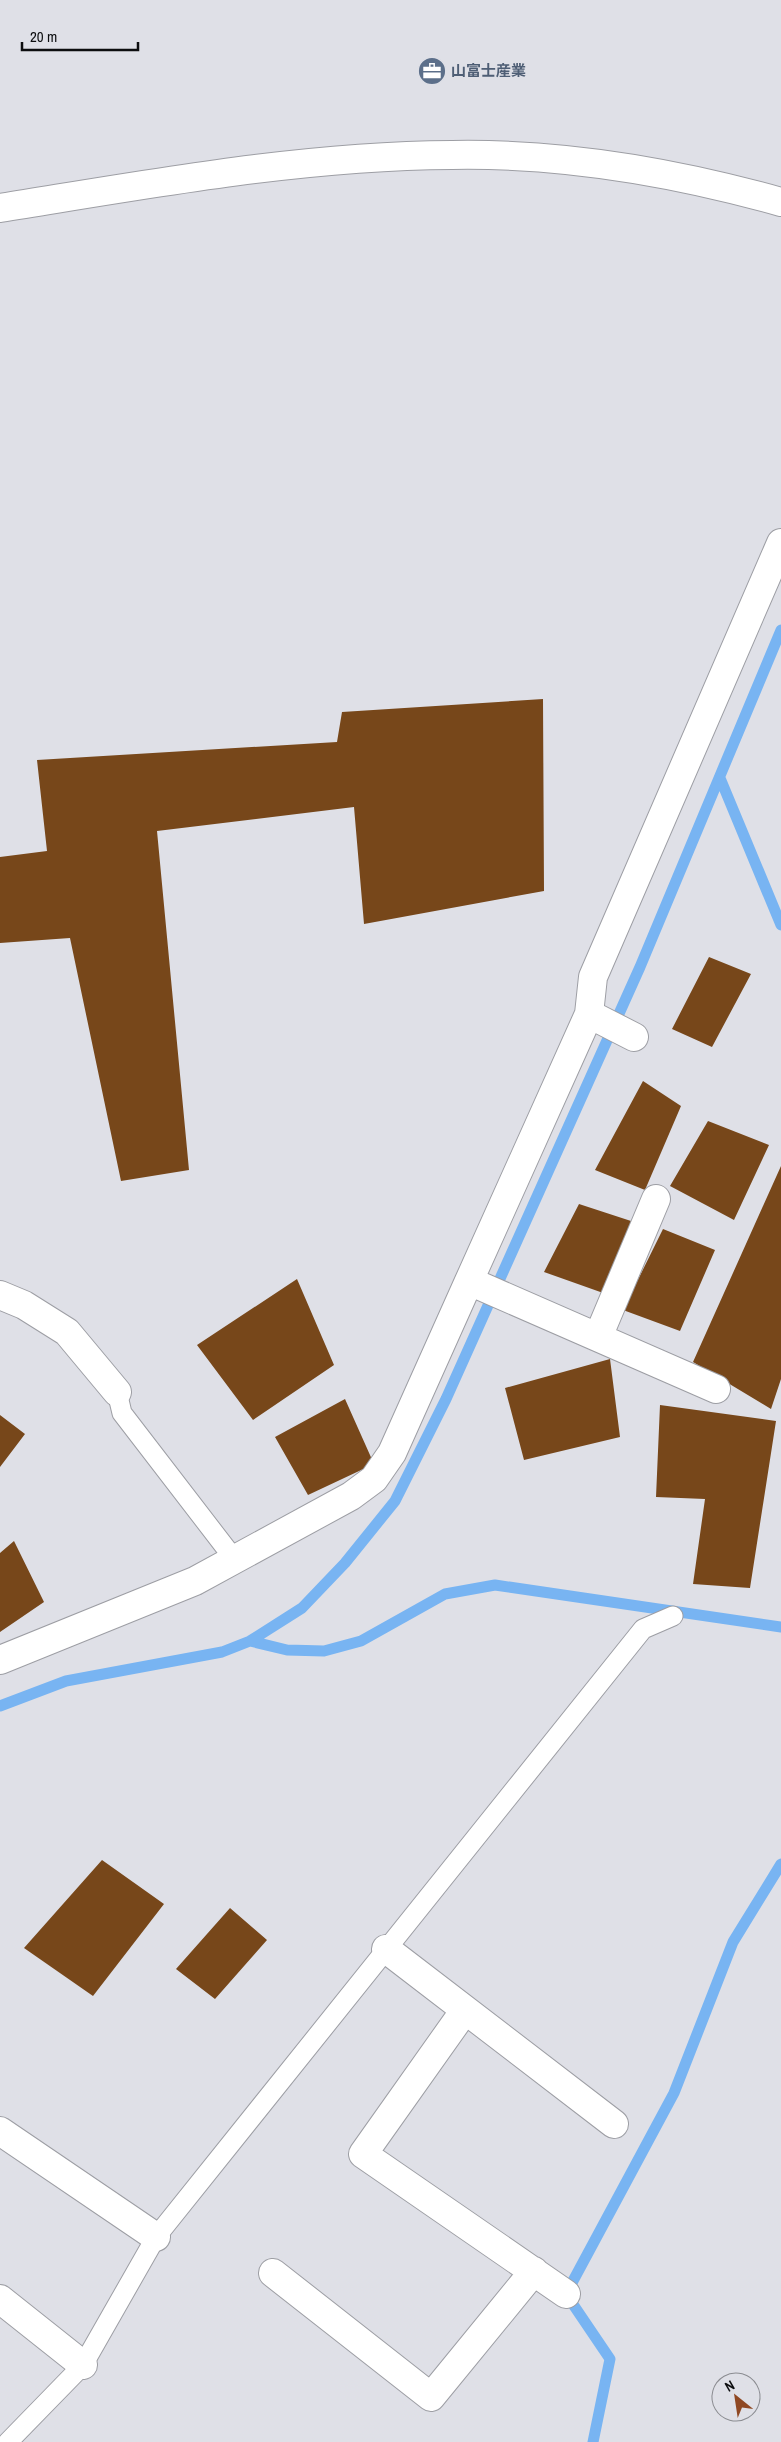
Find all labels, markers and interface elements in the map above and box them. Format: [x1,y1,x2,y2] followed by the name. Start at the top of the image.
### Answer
[22,20,139,52] scale bar
[30,26,57,47] text: 20 m
[417,56,447,86] office icon: 山富士産業
[451,60,526,81] place label: 山富士産業
[711,2372,761,2422] north arrow
[721,2376,738,2396] text: N

